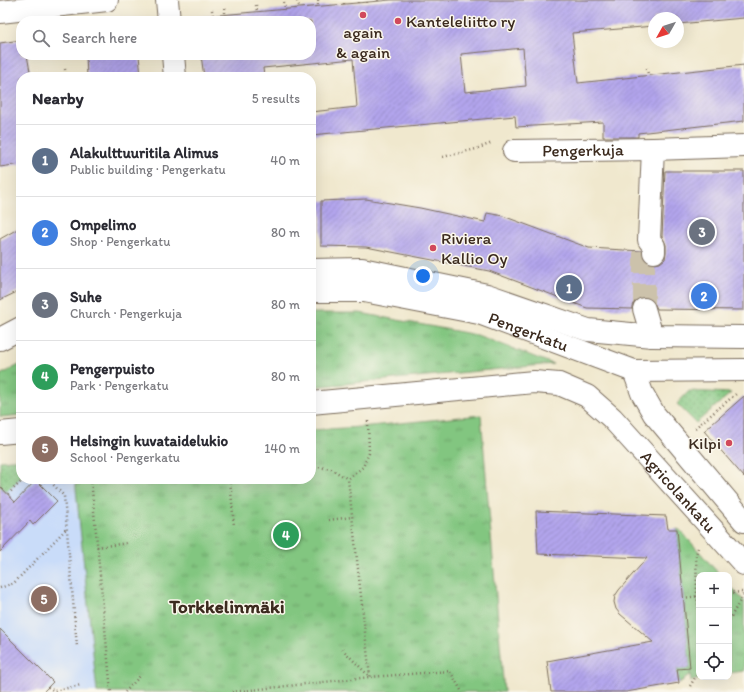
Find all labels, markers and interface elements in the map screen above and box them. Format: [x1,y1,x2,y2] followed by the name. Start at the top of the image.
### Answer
[358,10,368,20] marker: again & again
[406,11,515,31] place label: Kanteleliitto ry
[648,12,684,48] north arrow
[16,16,316,60] search box
[393,16,403,26] marker: Kanteleliitto ry
[336,22,390,62] place label: again & again
[30,27,52,49] icon: search
[62,29,137,47] text: Search here
[32,88,84,108] text: Nearby
[252,91,300,106] text: 5 results
[542,139,624,161] street label: Pengerkuja
[70,144,219,162] text: Alakulttuuritila Alimus
[42,153,48,168] text: 1
[270,153,300,168] text: 40 m
[70,162,226,177] text: Public building · Pengerkatu
[70,216,136,234] text: Ompelimo
[689,217,715,247] pin: 3
[42,225,48,240] text: 2
[271,225,300,240] text: 80 m
[441,228,508,268] place label: Riviera Kallio Oy
[70,234,170,249] text: Shop · Pengerkatu
[428,243,438,253] marker: Riviera Kallio Oy
[413,266,433,286] your location
[556,273,582,303] pin: 1
[691,281,717,311] pin: 2
[70,288,102,306] text: Suhe
[41,297,49,312] text: 3
[271,297,300,312] text: 80 m
[70,306,182,321] text: Church · Pengerkuja
[486,307,572,356] street label: Pengerkatu
[70,360,155,378] text: Pengerpuisto
[41,369,49,384] text: 4
[271,369,300,384] text: 80 m
[70,378,169,393] text: Park · Pengerkatu
[70,432,228,450] text: Helsingin kuvataidelukio
[688,433,721,453] place label: Kilpi
[724,438,734,448] marker: Kilpi
[42,441,48,456] text: 5
[264,441,300,456] text: 140 m
[637,447,720,536] street label: Agricolankatu
[70,450,180,465] text: School · Pengerkatu
[273,520,299,550] pin: 4
[696,572,732,680] map controls
[696,572,732,608] button: +
[31,584,57,614] pin: 5
[168,595,285,618] district label: Torkkelinmäki
[696,608,732,644] button: −
[696,644,732,680] button: locate

